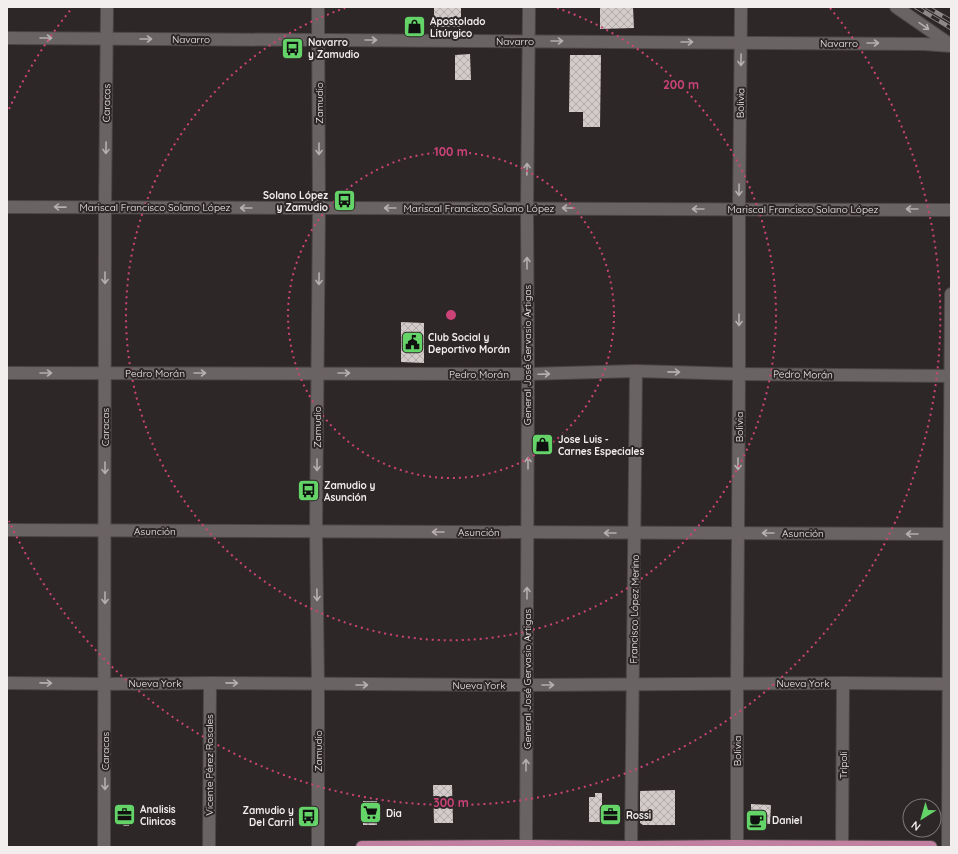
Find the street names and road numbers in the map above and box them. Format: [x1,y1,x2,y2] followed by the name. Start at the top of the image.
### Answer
[172,33,210,46] street label: Navarro
[496,35,534,48] street label: Navarro
[820,37,858,50] street label: Navarro
[313,82,326,124] street label: Zamudio
[100,83,113,122] street label: Caracas
[734,88,747,118] street label: Bolivia
[80,201,231,214] street label: Mariscal Francisco Solano López
[404,202,555,215] street label: Mariscal Francisco Solano López
[728,203,879,216] street label: Mariscal Francisco Solano López
[521,285,534,425] street label: General José Gervasio Artigas
[125,367,185,380] street label: Pedro Morán
[773,367,833,382] street label: Pedro Morán
[449,368,509,381] street label: Pedro Morán
[311,406,324,448] street label: Zamudio
[99,408,112,446] street label: Caracas
[733,412,746,442] street label: Bolivia
[134,525,176,538] street label: Asunción
[458,526,500,539] street label: Asunción
[782,527,824,540] street label: Asunción
[627,554,642,664] street label: Francisco López Merino
[521,609,534,749] street label: General José Gervasio Artigas
[128,677,182,690] street label: Nueva York
[776,677,830,690] street label: Nueva York
[452,679,506,692] street label: Nueva York
[203,714,216,816] street label: Vicente Pérez Rosales
[312,730,325,772] street label: Zamudio
[99,732,112,770] street label: Caracas
[731,736,744,766] street label: Bolivia
[837,751,850,779] street label: Trípoli

